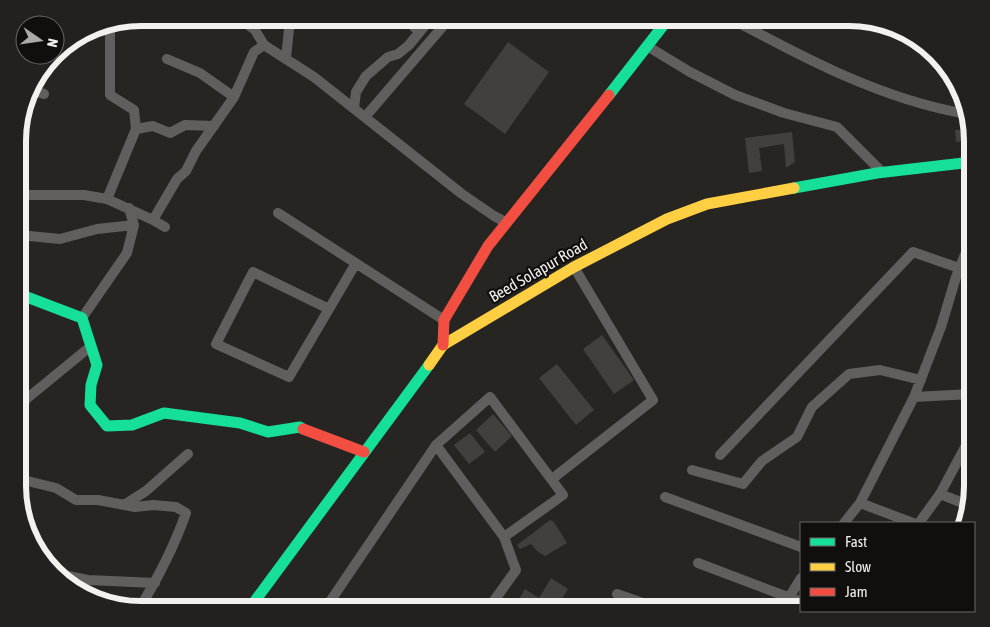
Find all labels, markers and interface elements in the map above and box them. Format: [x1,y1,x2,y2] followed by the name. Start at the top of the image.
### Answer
[15,15,65,65] north arrow
[44,37,61,49] text: N
[486,235,591,306] street label: Beed Solapur Road
[800,522,975,612] legend
[845,533,867,550] text: Fast
[845,558,871,575] text: Slow
[845,583,868,600] text: Jam

